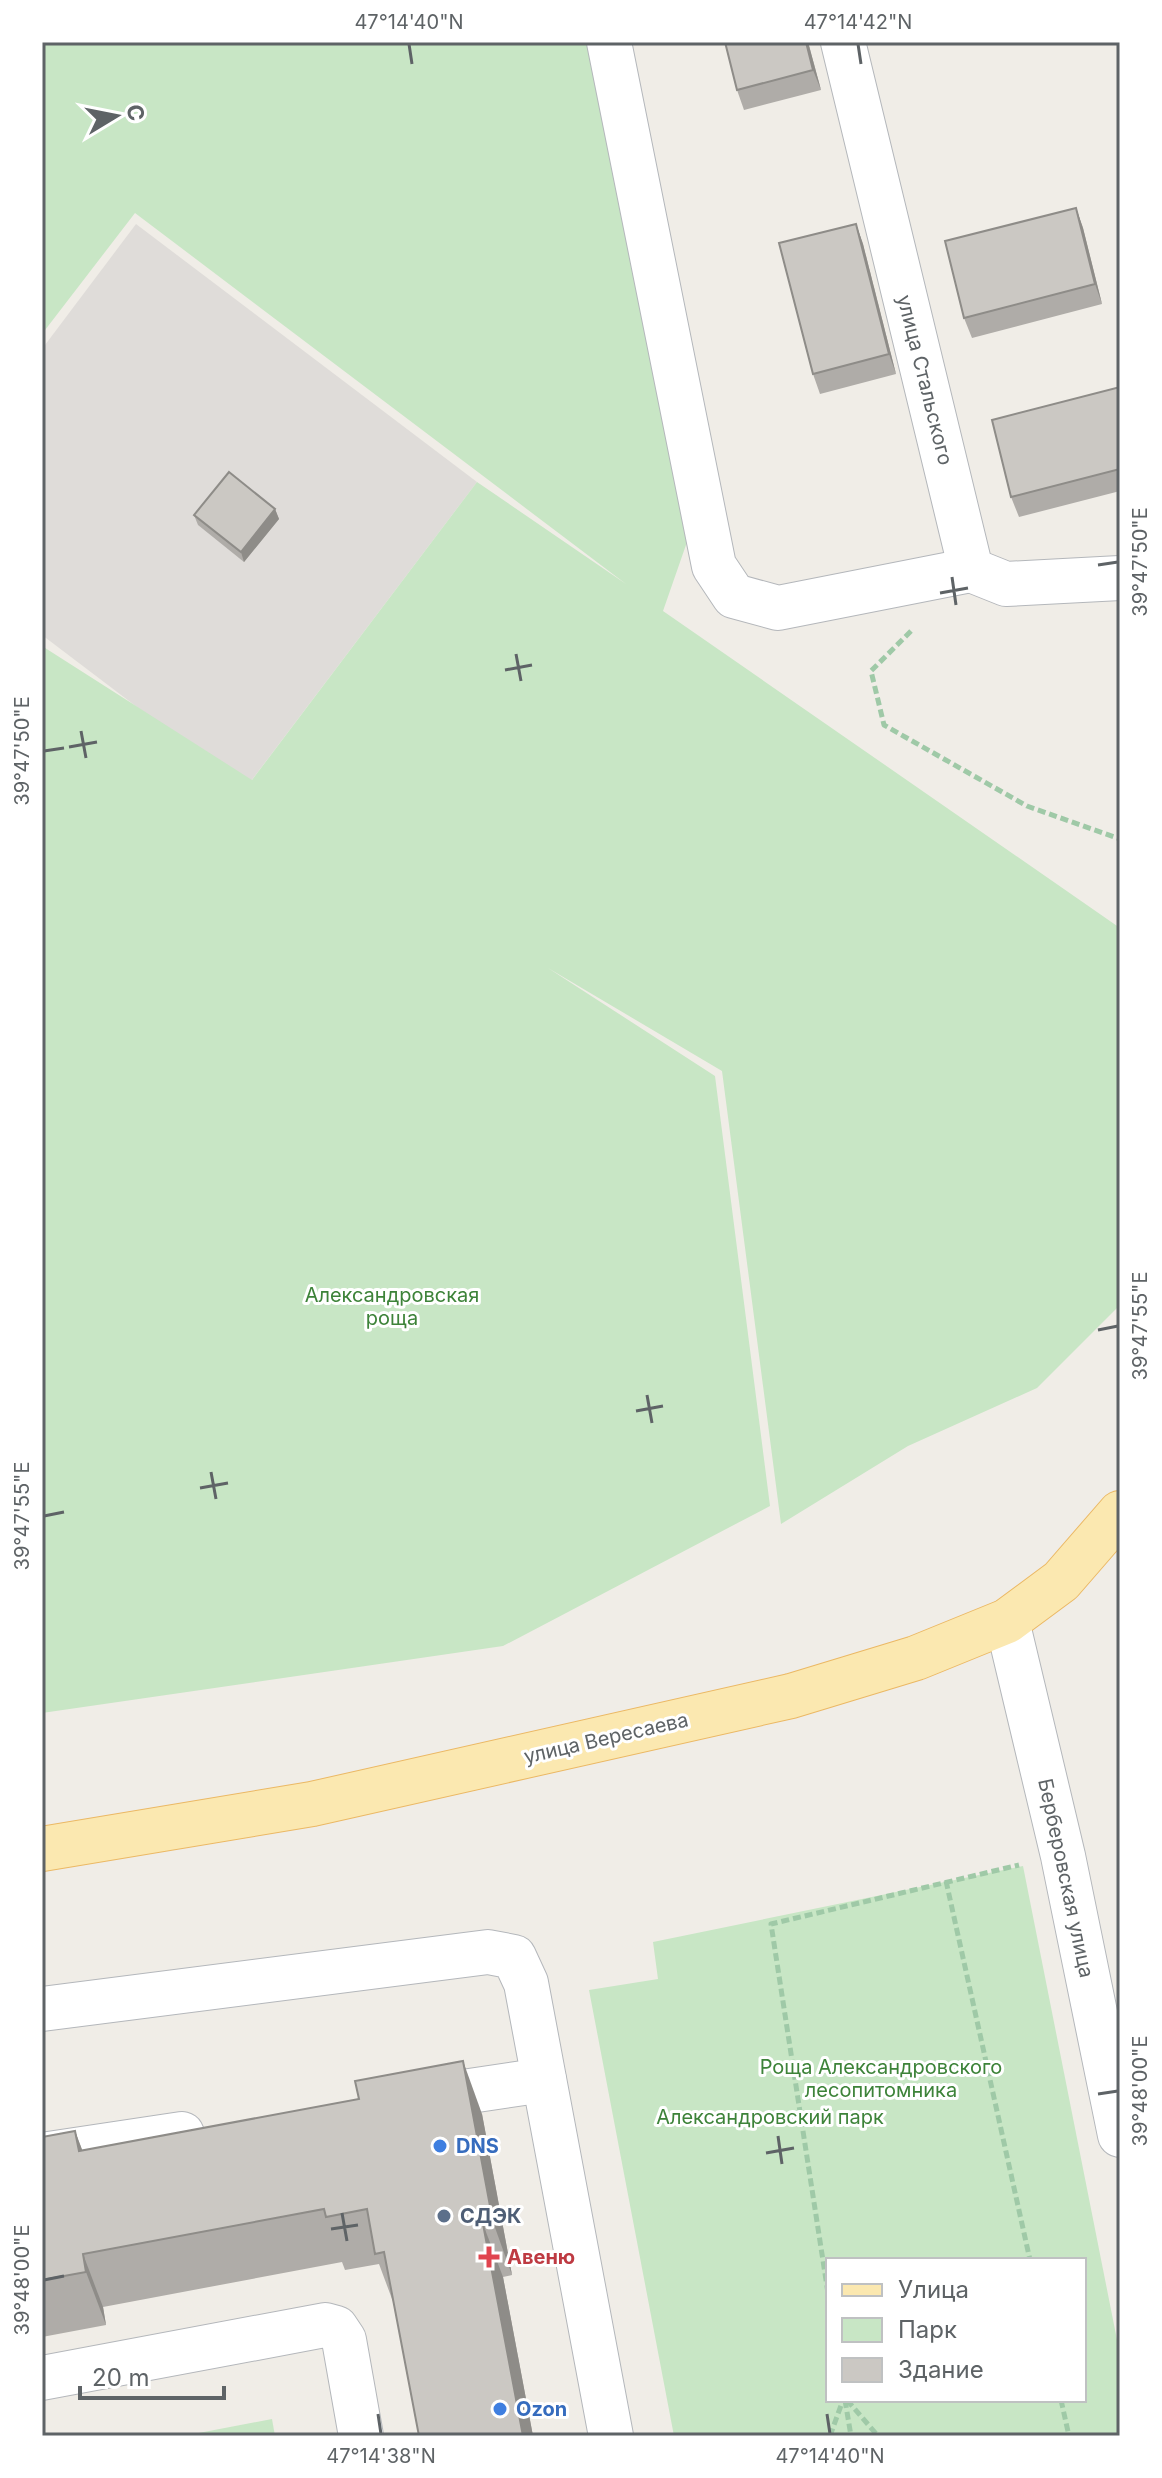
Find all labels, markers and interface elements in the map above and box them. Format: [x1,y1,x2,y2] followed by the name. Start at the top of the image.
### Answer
[354,10,464,34] text: 47°14'40"N
[804,10,912,34] text: 47°14'42"N
[76,76,156,156] north arrow
[121,102,150,123] text: С
[892,292,958,468] street label: улица Стальского
[1128,507,1152,617] text: 39°47'50"E
[10,696,34,806] text: 39°47'50"E
[1128,1272,1152,1380] text: 39°47'55"E
[305,1283,479,1330] park label: Александровская роща
[10,1462,34,1570] text: 39°47'55"E
[521,1707,691,1769] street label: улица Вересаева
[1033,1776,1099,1980] street label: Берберовская улица
[1128,2036,1152,2146] text: 39°48'00"E
[760,2055,1002,2102] park label: Роща Александровского лесопитомника
[656,2105,884,2129] park label: Александровский парк
[456,2134,499,2158] place label: DNS
[431,2137,449,2155] marker: DNS
[460,2204,521,2228] place label: СДЭК
[435,2207,453,2225] marker: СДЭК
[10,2225,34,2335] text: 39°48'00"E
[507,2245,575,2269] place label: Авеню
[478,2246,500,2268] marker: Авеню
[826,2258,1086,2402] legend
[898,2275,969,2304] text: Улица
[898,2315,957,2344] text: Парк
[80,2350,224,2400] scale bar
[898,2355,984,2384] text: Здание
[92,2363,150,2392] text: 20 m
[516,2397,567,2421] place label: Ozon
[491,2400,509,2418] marker: Ozon
[326,2444,436,2468] text: 47°14'38"N
[775,2444,885,2468] text: 47°14'40"N

